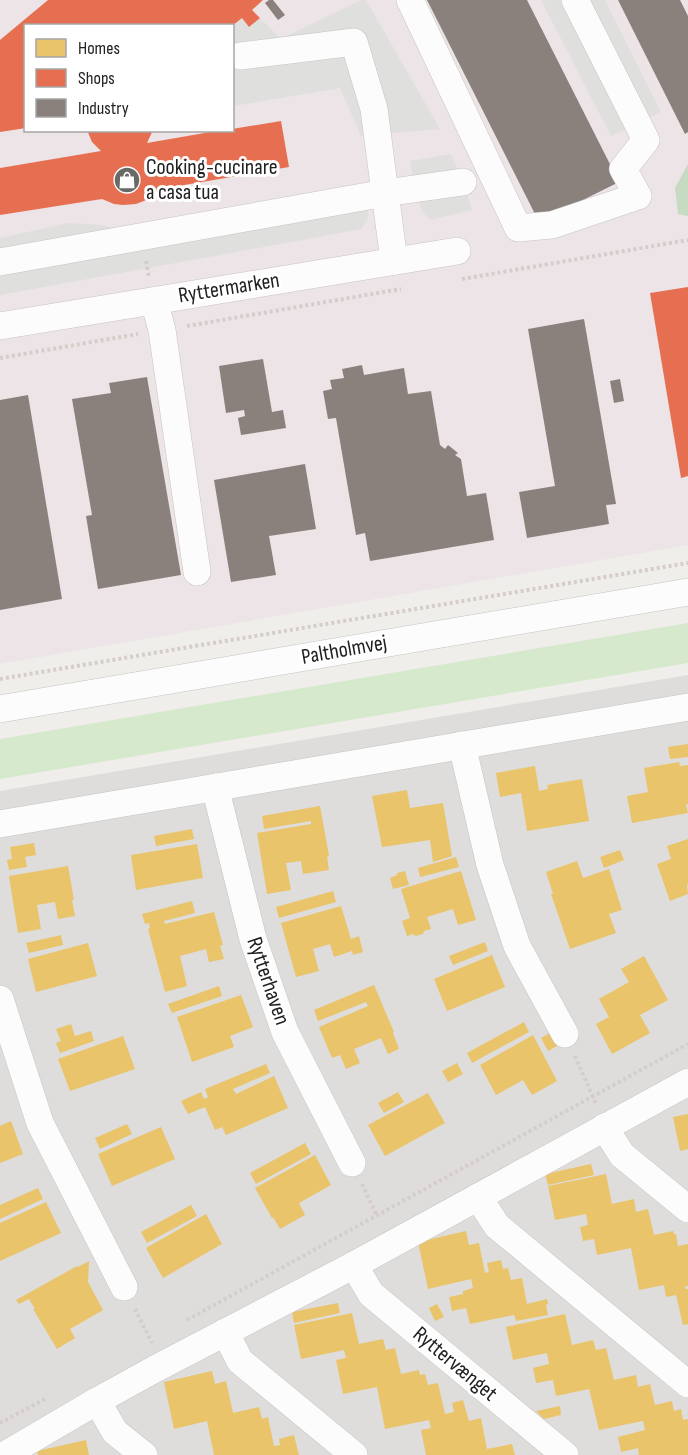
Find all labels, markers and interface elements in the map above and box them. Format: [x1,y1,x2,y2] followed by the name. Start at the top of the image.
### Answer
[24,24,234,132] legend
[78,38,120,59] text: Homes
[78,68,115,89] text: Shops
[78,98,129,119] text: Industry
[146,154,278,206] place label: Cooking-cucinare a casa tua
[112,165,142,195] shop icon: Cooking-cucinare a casa tua
[176,267,282,309] street label: Ryttermarken
[299,629,389,671] street label: Paltholmvej
[240,933,296,1029] street label: Rytterhaven
[407,1321,503,1407] street label: Ryttervænget

